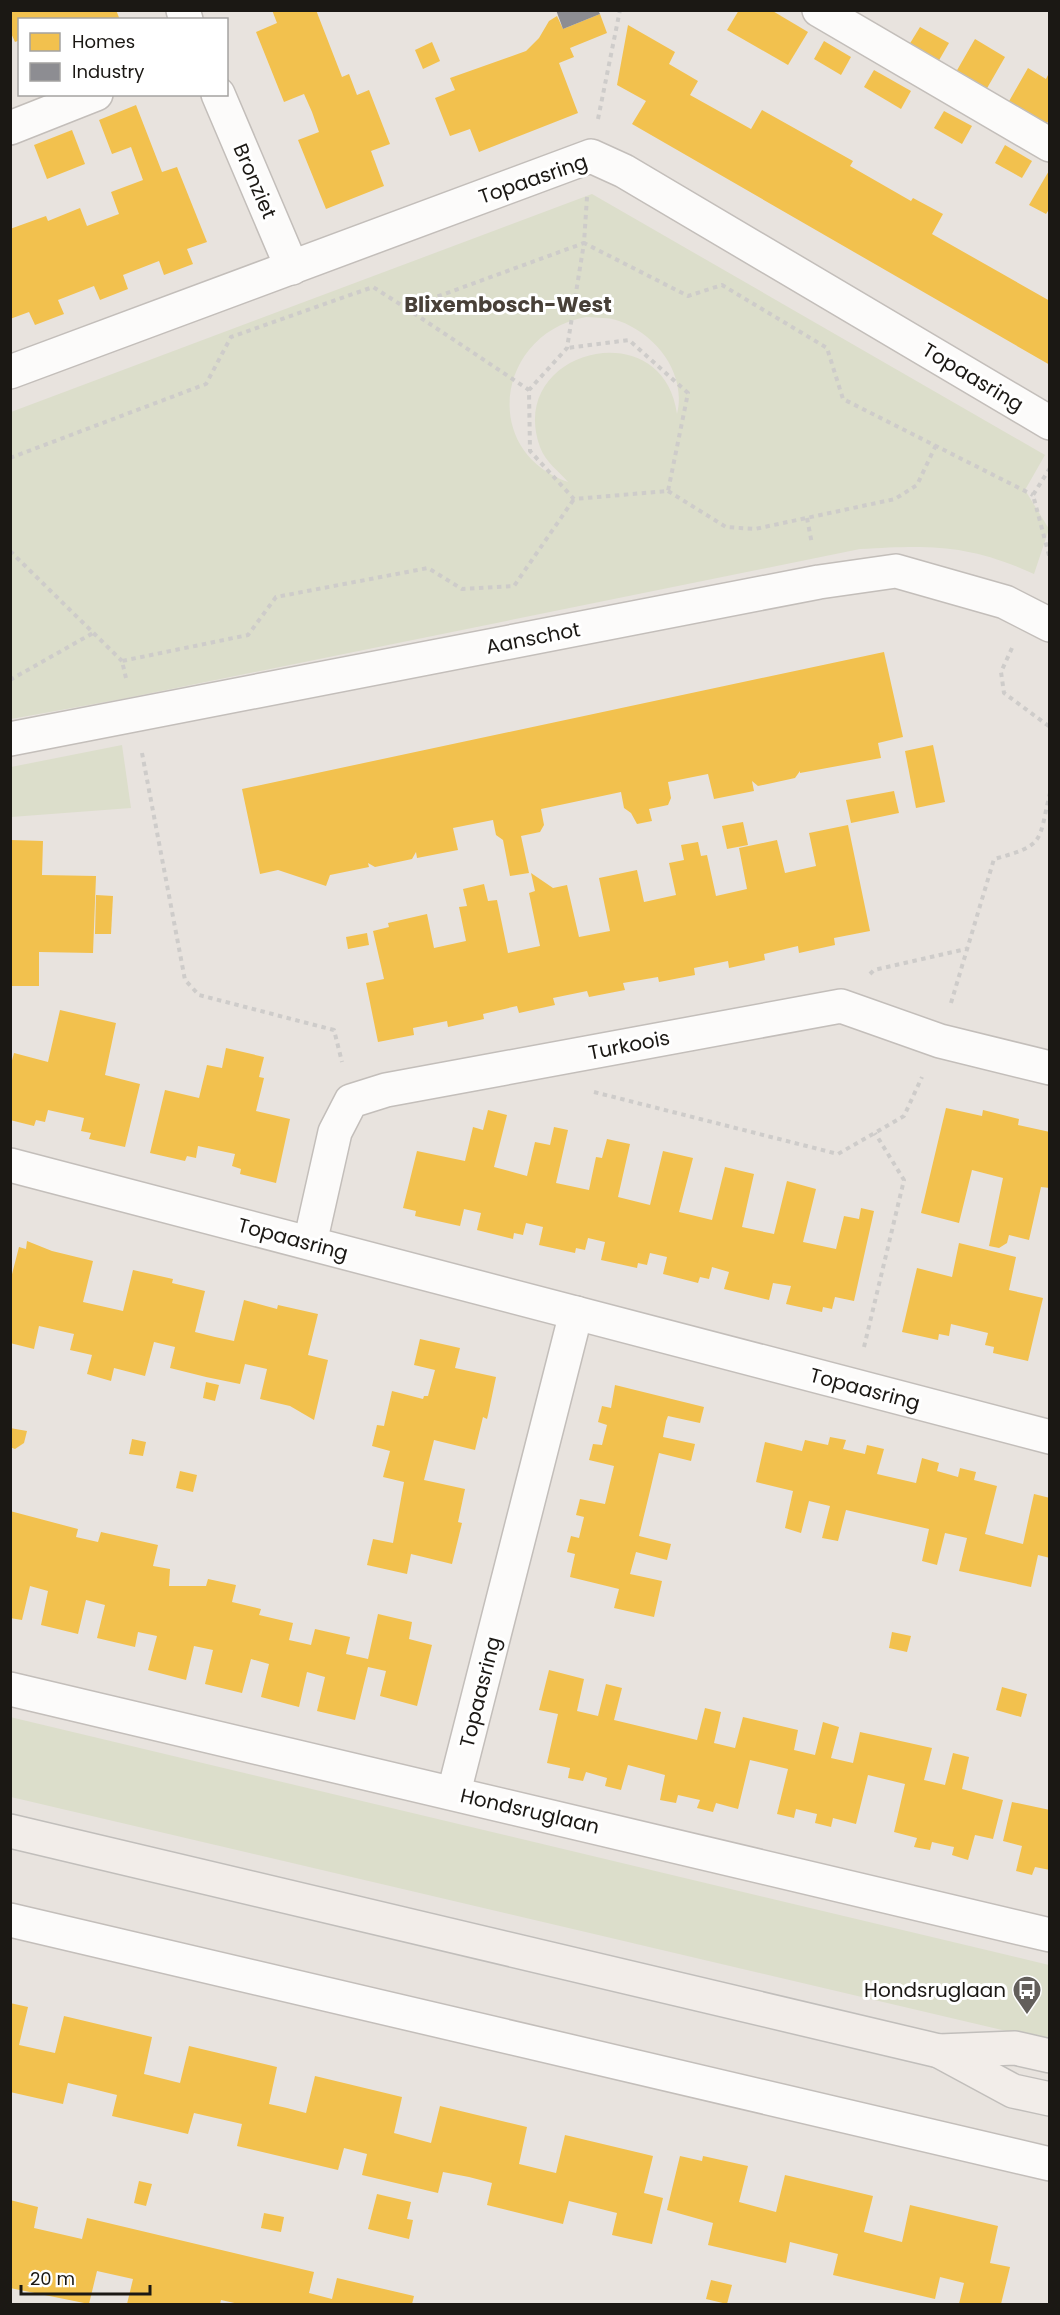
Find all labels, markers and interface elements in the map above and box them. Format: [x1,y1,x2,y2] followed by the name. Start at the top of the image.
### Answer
[18,18,228,96] legend
[72,29,135,54] text: Homes
[72,59,144,84] text: Industry
[227,139,283,223] street label: Bronziet
[475,147,591,211] street label: Topaasring
[404,290,612,319] district label: Blixembosch-West
[917,336,1029,418] street label: Topaasring
[484,615,582,661] street label: Aanschot
[586,1023,672,1067] street label: Turkoois
[235,1211,351,1267] street label: Topaasring
[807,1361,923,1417] street label: Topaasring
[453,1634,507,1750] street label: Topaasring
[458,1781,602,1841] street label: Hondsruglaan
[1011,1974,1043,2016] bus stop icon: Hondsruglaan
[864,1976,1006,2004] place label: Hondsruglaan
[21,2258,150,2296] scale bar
[30,2266,75,2291] text: 20 m

